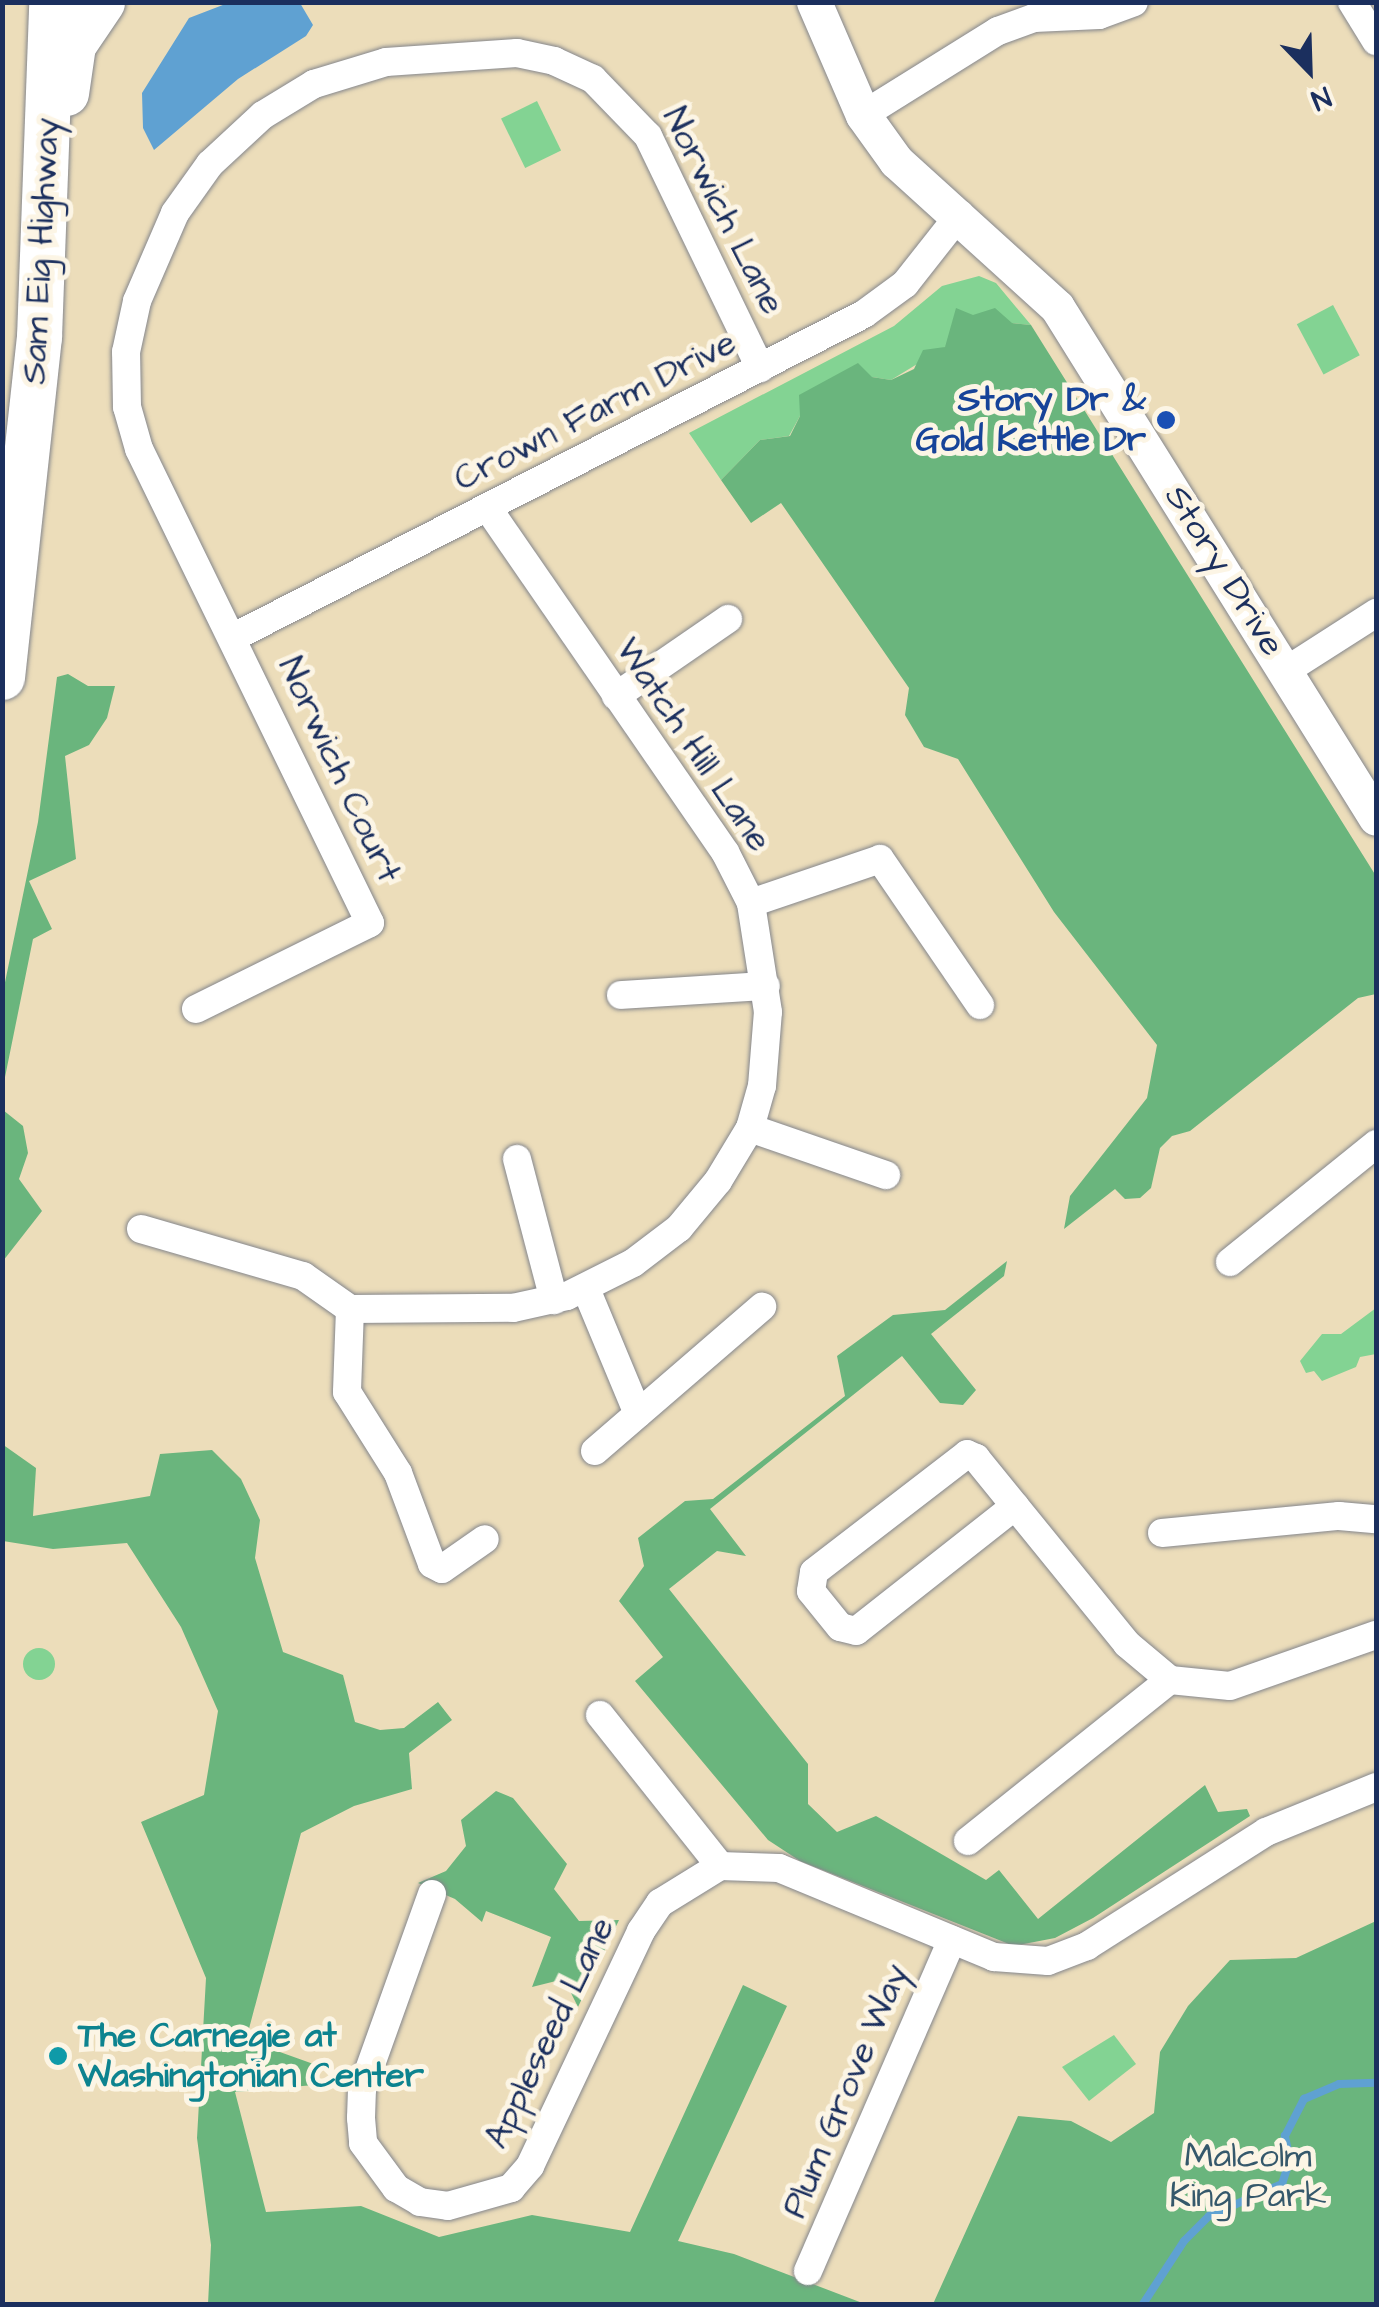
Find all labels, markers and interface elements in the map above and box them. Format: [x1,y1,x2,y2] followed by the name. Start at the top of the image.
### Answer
[1259,20,1359,120] north arrow
[1305,77,1337,119] text: N
[653,101,793,321] street label: Norwich Lane
[13,117,69,385] street label: Sam Eig Highway
[447,322,743,500] street label: Crown Farm Drive
[916,379,1146,461] place label: Story Dr & Gold Kettle Dr
[1155,409,1177,431] marker: Story Dr & Gold Kettle Dr
[1155,478,1293,664] street label: Story Drive
[606,630,780,860] street label: Watch Hill Lane
[268,651,410,889] street label: Norwich Court
[476,1911,624,2155] street label: Appleseed Lane
[774,1958,918,2224] street label: Plum Grove Way
[78,2015,424,2097] place label: The Carnegie at Washingtonian Center
[47,2045,69,2067] marker: The Carnegie at Washingtonian Center
[1170,2135,1326,2217] park label: Malcolm King Park

